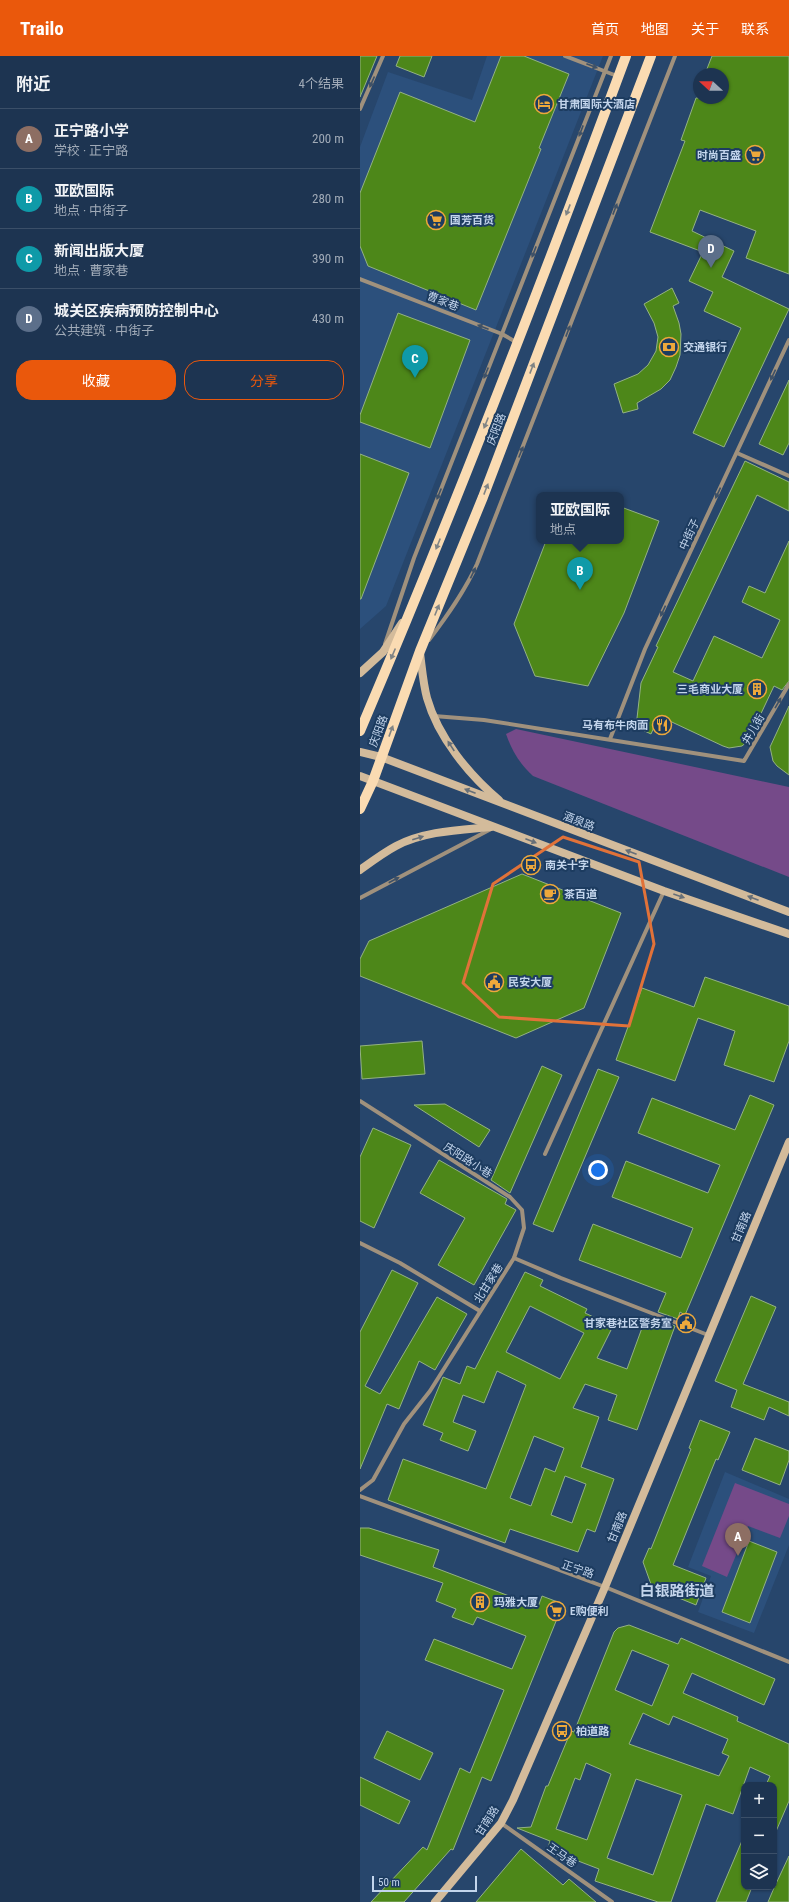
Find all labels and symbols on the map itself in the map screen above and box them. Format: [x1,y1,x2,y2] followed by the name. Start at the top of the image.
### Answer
[587,64,599,70] one-way arrow
[693,68,729,104] north arrow
[368,77,374,89] one-way arrow
[533,93,555,115] hotel icon: 甘肃国际大酒店
[558,98,635,111] place label: 甘肃国际大酒店
[578,126,584,138] one-way arrow
[744,144,766,166] supermarket icon: 时尚百盛
[697,149,741,162] place label: 时尚百盛
[613,203,619,215] one-way arrow
[565,205,571,217] one-way arrow
[425,209,447,231] supermarket icon: 国芳百货
[450,214,494,227] place label: 国芳百货
[698,235,724,268] pin: D
[531,247,537,258] one-way arrow
[425,289,461,313] street label: 曹家巷
[477,323,489,329] one-way arrow
[566,324,572,336] one-way arrow
[658,336,680,358] bank icon: 交通银行
[683,341,727,354] place label: 交通银行
[402,345,428,378] pin: C
[530,361,536,373] one-way arrow
[483,368,489,380] one-way arrow
[770,369,776,381] one-way arrow
[484,411,508,447] street label: 庆阳路
[483,418,489,430] one-way arrow
[518,446,524,457] one-way arrow
[483,483,489,495] one-way arrow
[715,487,721,499] one-way arrow
[435,489,441,501] one-way arrow
[677,517,702,552] street label: 中街子
[435,538,441,550] one-way arrow
[567,557,593,590] pin: B
[470,567,476,578] one-way arrow
[434,604,440,615] one-way arrow
[660,605,666,616] one-way arrow
[389,649,395,661] one-way arrow
[746,678,768,700] building icon: 三毛商业大厦
[677,683,743,696] place label: 三毛商业大厦
[774,697,781,709] one-way arrow
[740,712,767,747] street label: 井儿街
[367,713,390,749] street label: 庆阳路
[651,714,673,736] restaurant icon: 马有布牛肉面
[582,719,648,732] place label: 马有布牛肉面
[388,725,394,737] one-way arrow
[448,741,455,752] one-way arrow
[464,788,476,794] one-way arrow
[561,809,597,833] street label: 酒泉路
[413,835,425,841] one-way arrow
[526,838,538,844] one-way arrow
[624,849,636,855] one-way arrow
[520,854,542,876] bus stop icon: 南关十字
[545,859,589,872] place label: 南关十字
[389,877,400,883] one-way arrow
[539,883,561,905] cafe icon: 茶百道
[564,888,597,901] place label: 茶百道
[674,893,686,899] one-way arrow
[746,894,758,900] one-way arrow
[483,971,505,993] public building icon: 民安大厦
[508,976,552,989] place label: 民安大厦
[441,1140,494,1181] street label: 庆阳路小巷
[588,1160,608,1180] your location
[729,1209,754,1245] street label: 甘南路
[471,1261,506,1305] street label: 北甘家巷
[675,1312,697,1334] public building icon: 甘家巷社区警务室
[584,1317,672,1330] place label: 甘家巷社区警务室
[605,1509,630,1545] street label: 甘南路
[725,1523,751,1556] pin: A
[560,1558,596,1581] street label: 正宁路
[639,1582,715,1600] district label: 白银路街道
[469,1591,491,1613] building icon: 玛雅大厦
[494,1596,538,1609] place label: 玛雅大厦
[545,1600,567,1622] supermarket icon: E购便利
[570,1605,608,1618] place label: E购便利
[551,1720,573,1742] bus stop icon: 柏道路
[576,1725,610,1738] place label: 柏道路
[473,1804,502,1839] street label: 甘南路
[544,1841,579,1870] street label: 王马巷
[372,1874,477,1893] scale bar

